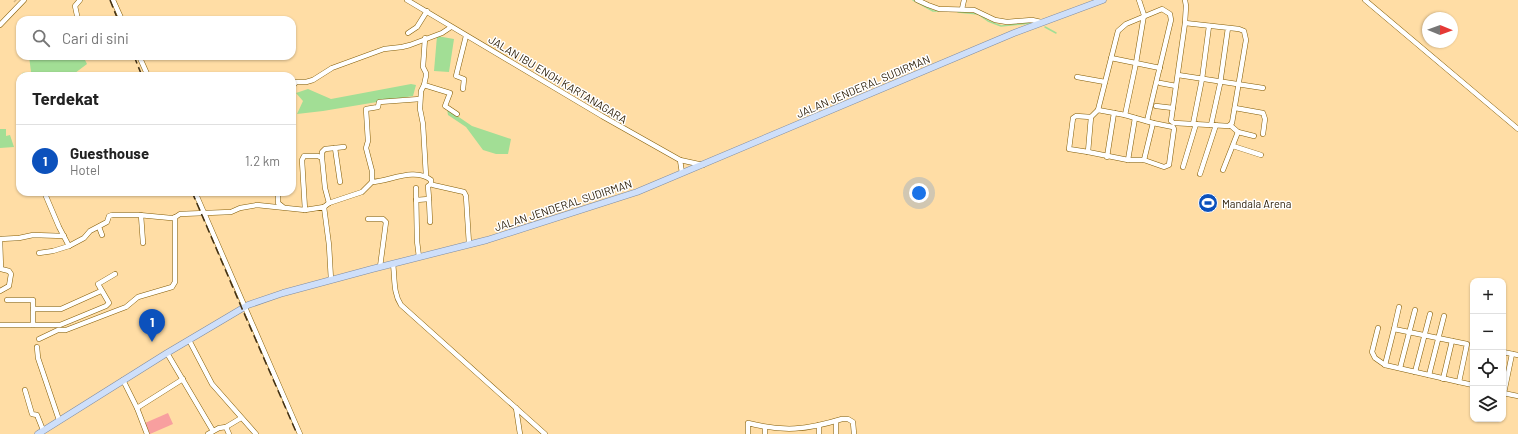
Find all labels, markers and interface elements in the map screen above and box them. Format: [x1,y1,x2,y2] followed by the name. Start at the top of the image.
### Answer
[1422,12,1458,48] north arrow
[16,16,296,60] search box
[30,27,52,49] icon: search
[62,29,129,47] text: Cari di sini
[486,32,630,126] street label: JALAN IBU ENOH KARTANAGARA
[794,52,932,120] street label: JALAN JENDERAL SUDIRMAN
[32,88,99,108] text: Terdekat
[70,144,149,162] text: Guesthouse
[43,153,47,169] text: 1
[245,153,280,169] text: 1.2 km
[70,162,100,178] text: Hotel
[493,177,633,233] street label: JALAN JENDERAL SUDIRMAN
[909,183,929,203] your location
[1197,192,1219,214] sports icon: Mandala Arena
[1222,197,1291,210] place label: Mandala Arena
[1470,278,1506,422] map controls
[1470,278,1506,314] button: +
[139,309,165,342] pin: 1
[1470,314,1506,350] button: −
[1470,350,1506,386] button: locate
[1470,386,1506,422] button: layers

